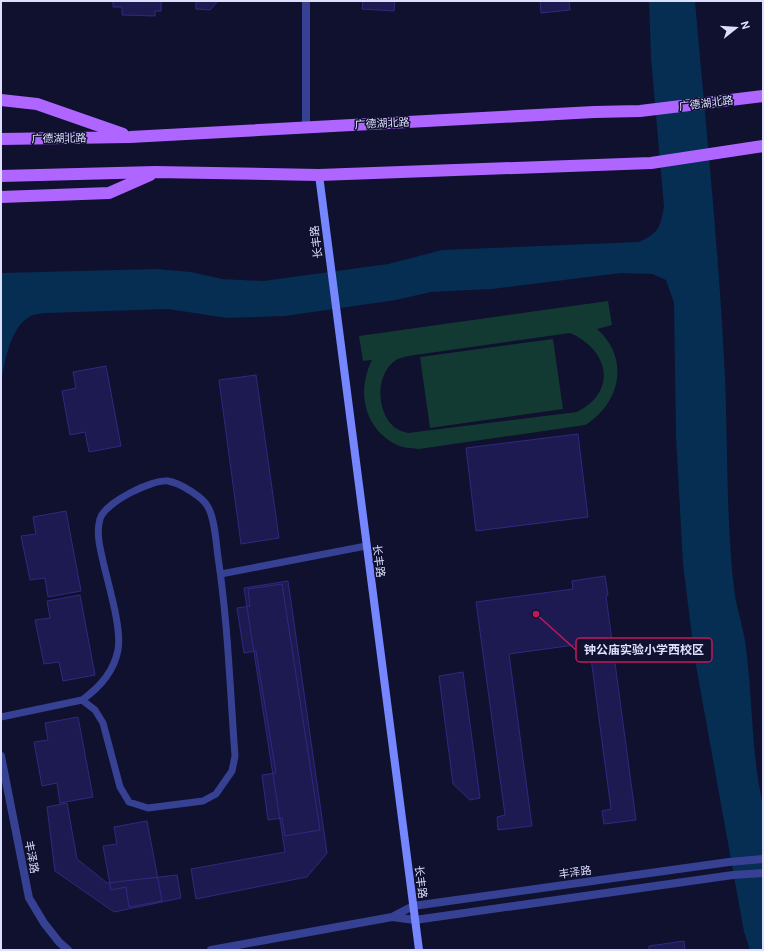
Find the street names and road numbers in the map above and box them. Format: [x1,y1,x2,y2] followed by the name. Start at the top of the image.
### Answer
[678,94,734,114] street label: 广德湖北路
[354,116,410,132] street label: 广德湖北路
[31,132,87,146] street label: 广德湖北路
[308,225,326,259] street label: 长丰路
[369,544,387,578] street label: 长丰路
[21,840,41,875] street label: 丰泽路
[558,864,592,882] street label: 丰泽路
[411,865,429,899] street label: 长丰路

